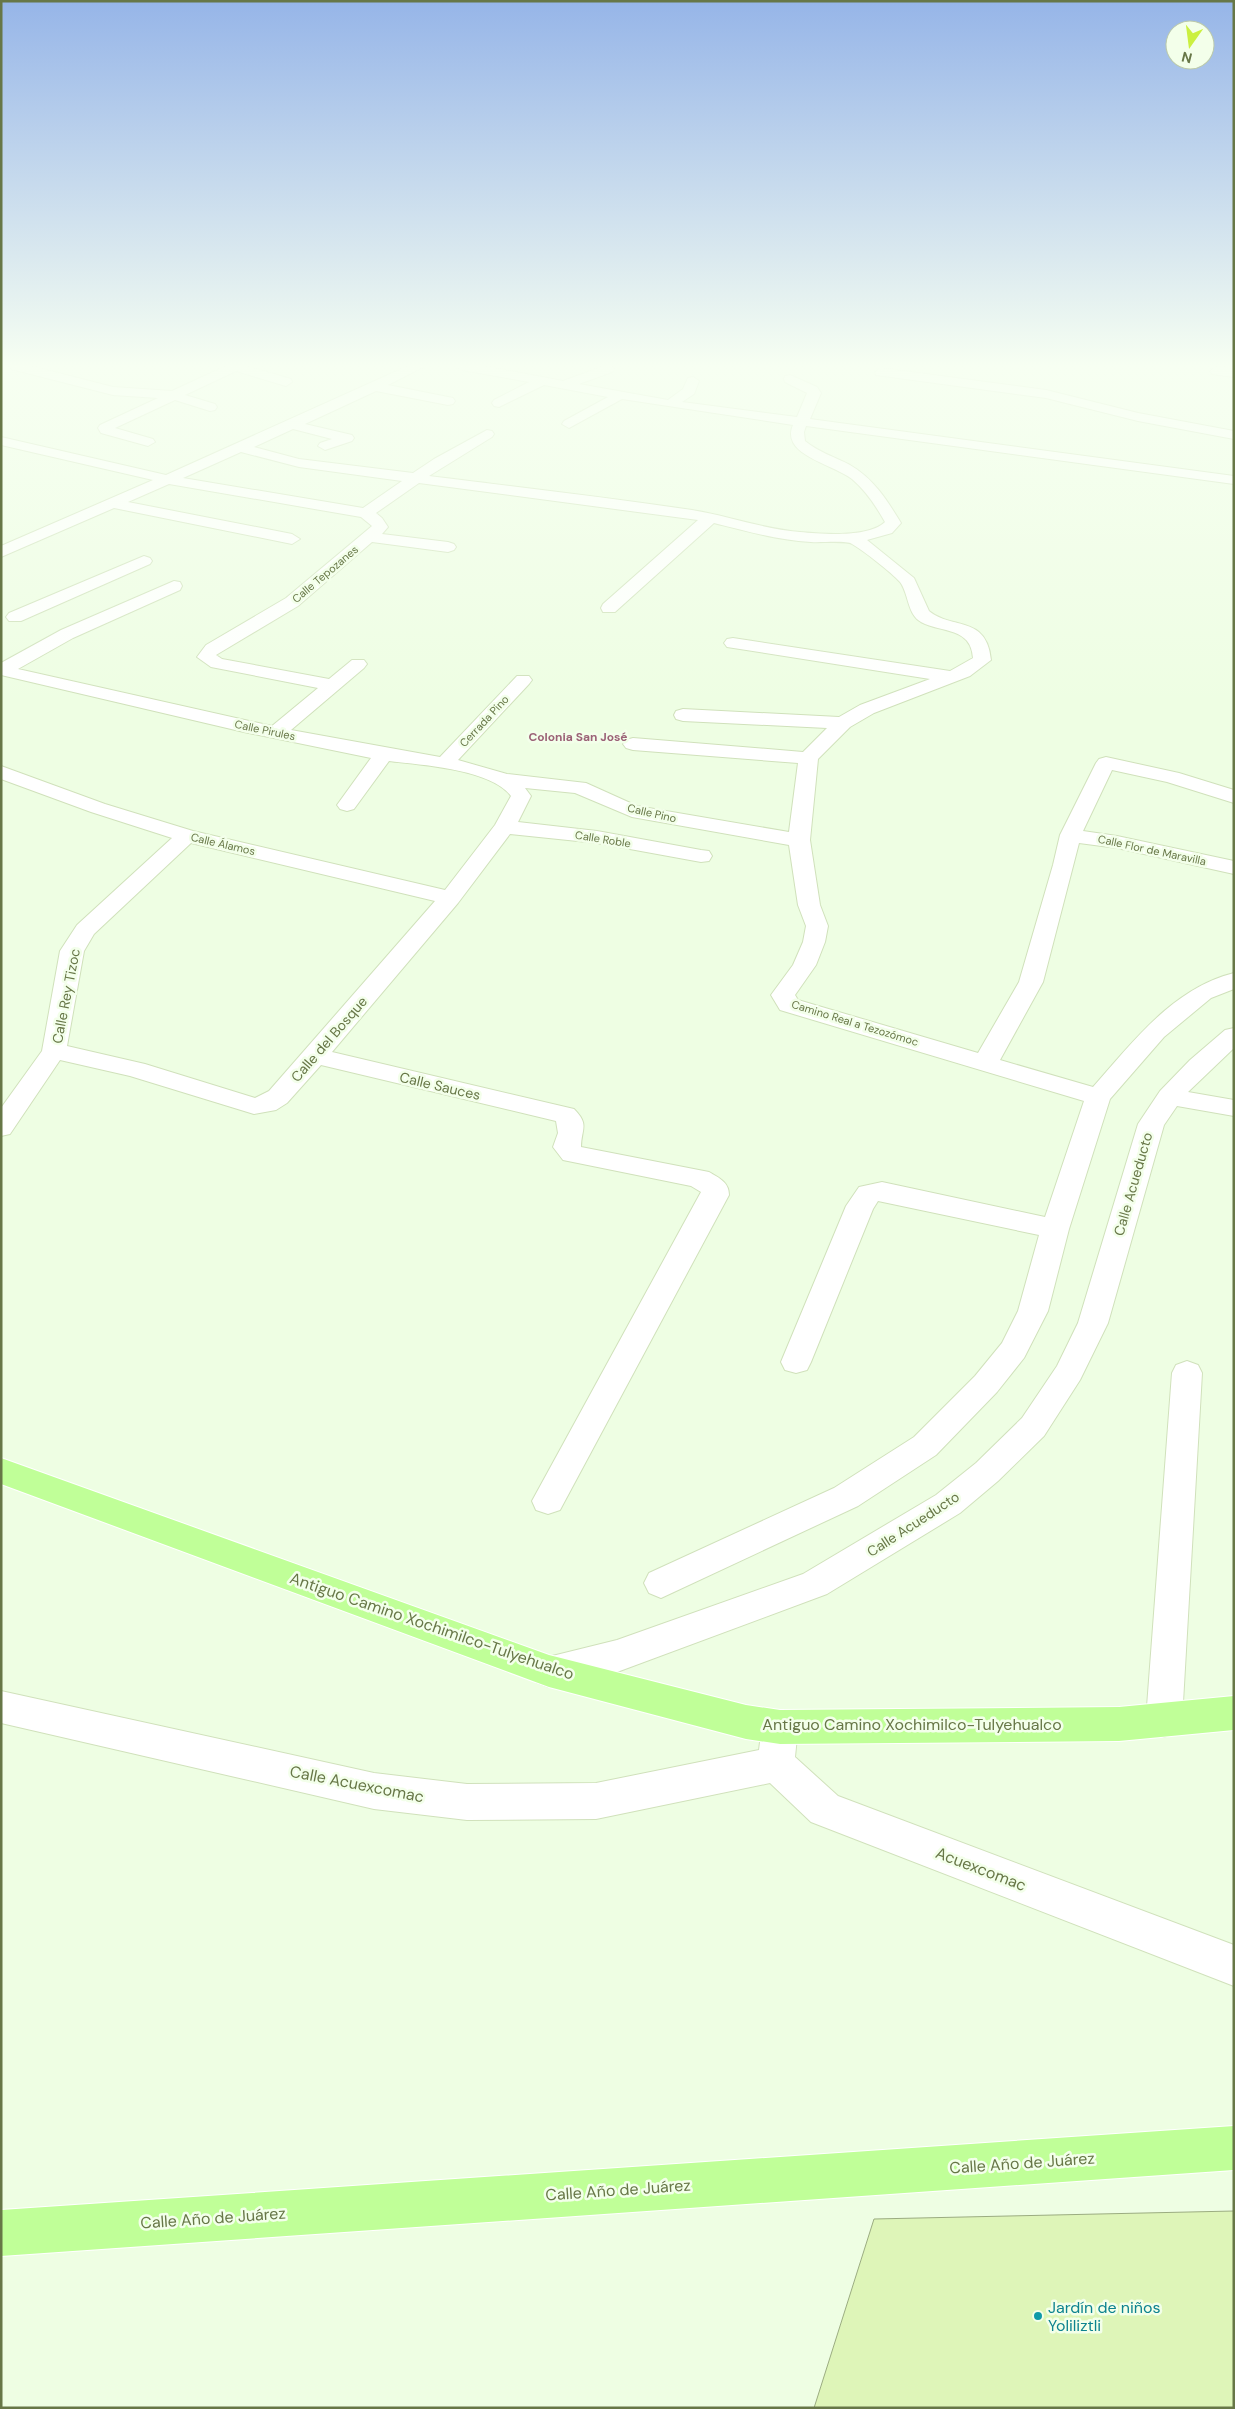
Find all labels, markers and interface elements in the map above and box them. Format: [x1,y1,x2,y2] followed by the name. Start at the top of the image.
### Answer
[1165,20,1215,70] north arrow
[1180,48,1194,68] text: N
[289,542,361,606] street label: Calle Tepozanes
[456,692,512,750] street label: Cerrada Pino
[233,717,297,743] street label: Calle Pirules
[528,729,628,745] district label: Colonia San José
[626,801,678,825] street label: Calle Pino
[574,828,632,850] street label: Calle Roble
[189,830,257,858] street label: Calle Álamos
[1097,832,1207,868] street label: Calle Flor de Maravilla
[48,947,84,1045] street label: Calle Rey Tizoc
[287,992,371,1086] street label: Calle del Bosque
[790,997,920,1049] street label: Camino Real a Tezozómoc
[398,1068,482,1104] street label: Calle Sauces
[1110,1130,1156,1238] street label: Calle Acueducto
[863,1487,963,1561] street label: Calle Acueducto
[287,1567,577,1685] street label: Antiguo Camino Xochimilco-Tulyehualco
[762,1714,1062,1735] street label: Antiguo Camino Xochimilco-Tulyehualco
[288,1761,426,1807] street label: Calle Acuexcomac
[933,1842,1029,1896] street label: Acuexcomac
[949,2147,1095,2179] street label: Calle Año de Juárez
[545,2174,691,2206] street label: Calle Año de Juárez
[140,2202,286,2234] street label: Calle Año de Juárez
[1048,2297,1160,2336] place label: Jardín de niños Yoliliztli
[1032,2310,1044,2322] marker: Jardín de niños Yoliliztli

